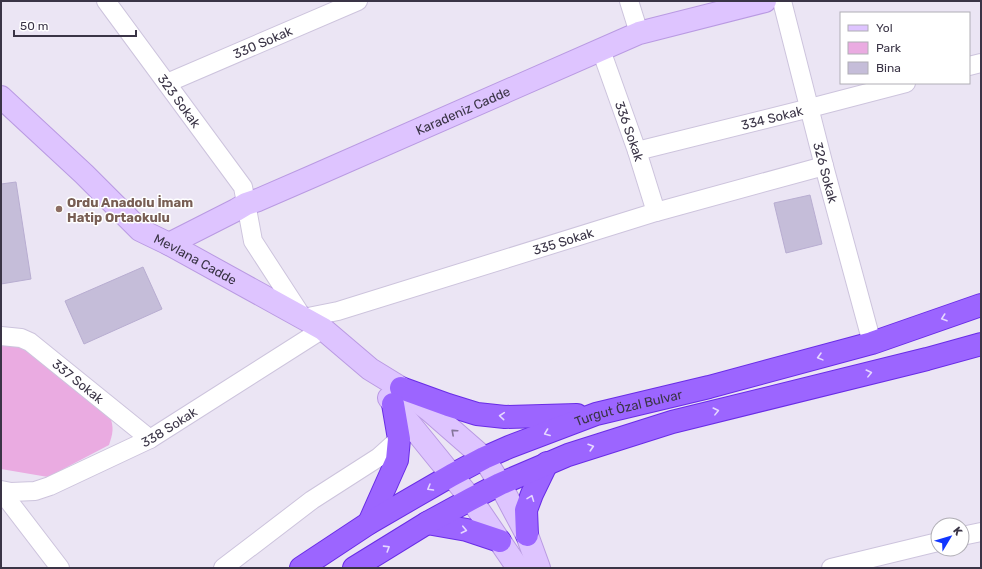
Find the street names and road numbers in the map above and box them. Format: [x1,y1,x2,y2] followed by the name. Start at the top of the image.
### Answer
[231,23,295,61] street label: 330 Sokak
[155,71,204,131] street label: 323 Sokak
[413,83,512,138] street label: Karadeniz Cadde
[612,99,647,163] street label: 336 Sokak
[740,103,805,132] street label: 334 Sokak
[811,140,841,205] street label: 326 Sokak
[531,224,595,257] street label: 335 Sokak
[152,230,239,287] street label: Mevlana Cadde
[50,356,107,406] street label: 337 Sokak
[572,386,684,429] street label: Turgut Özal Bulvar
[139,404,200,450] street label: 338 Sokak

